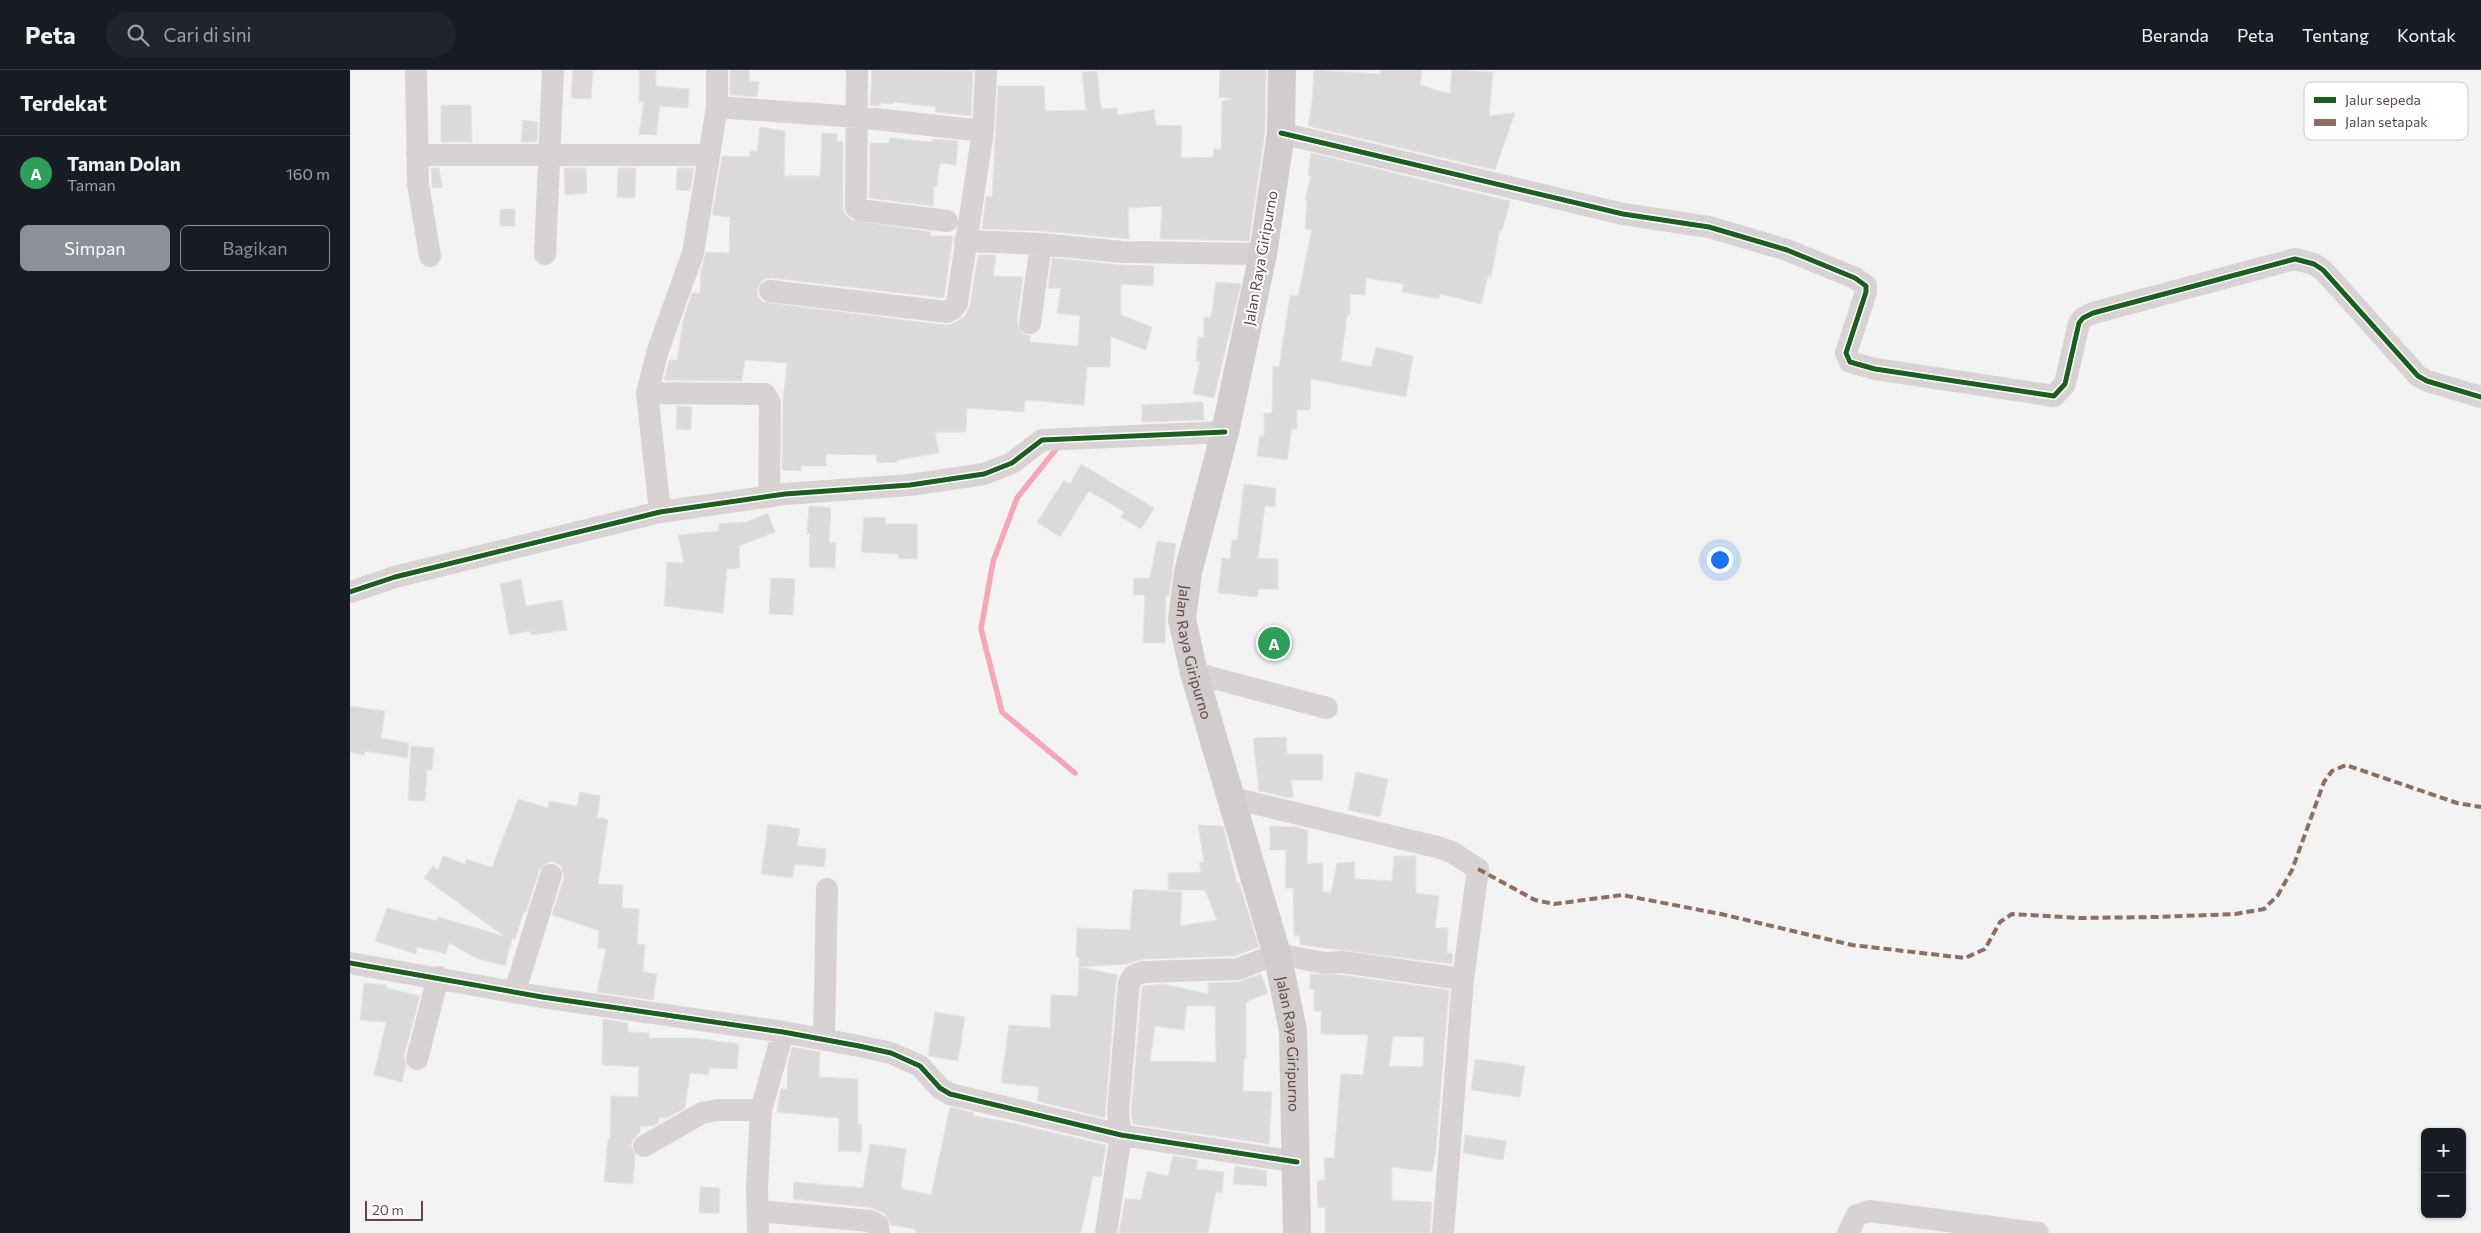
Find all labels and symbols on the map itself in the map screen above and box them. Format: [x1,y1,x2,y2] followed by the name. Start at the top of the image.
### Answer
[2304,82,2468,140] legend
[2345,91,2421,108] text: Jalur sepeda
[2345,113,2428,130] text: Jalan setapak
[1239,189,1281,327] street label: Jalan Raya Giripurno
[1707,547,1733,573] your location
[1173,584,1216,721] street label: Jalan Raya Giripurno
[1258,624,1290,662] pin: A
[1273,974,1304,1112] street label: Jalan Raya Giripurno
[365,1198,422,1221] scale bar

